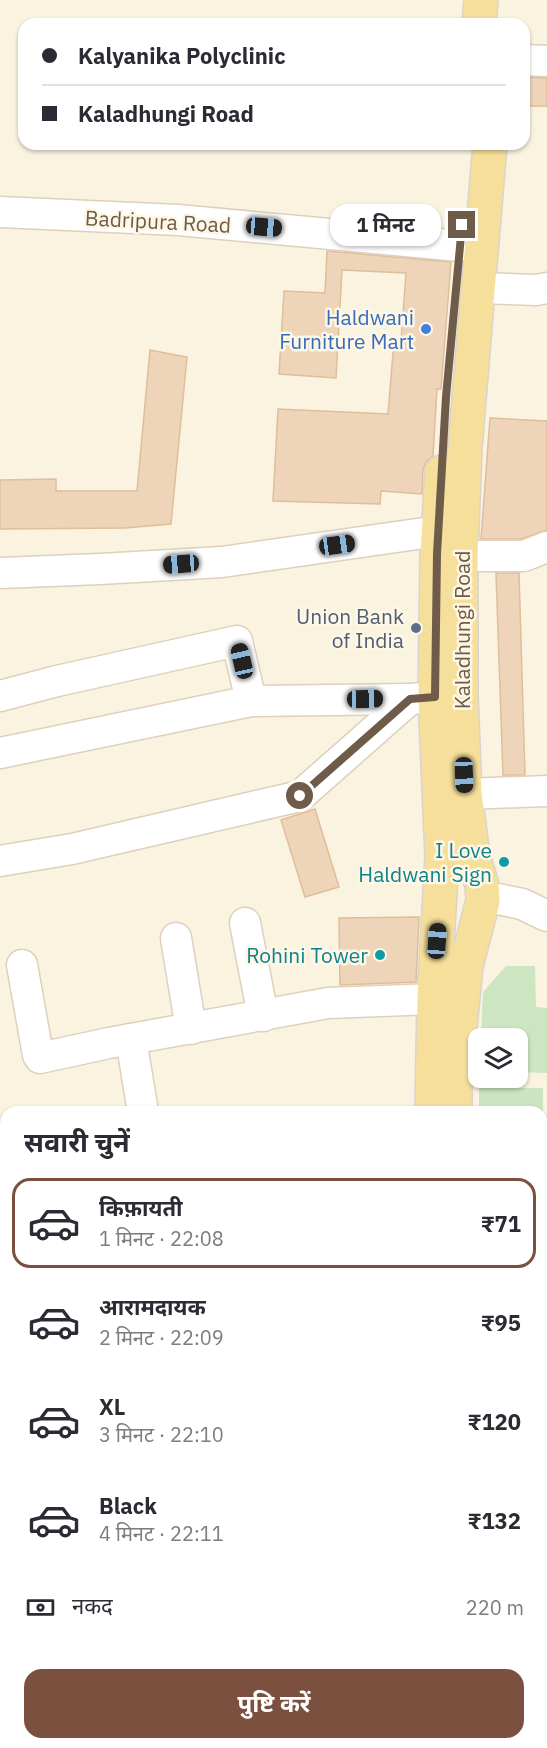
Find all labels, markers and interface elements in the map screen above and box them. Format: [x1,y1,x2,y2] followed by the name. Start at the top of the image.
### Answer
[78,41,286,70] text: Kalyanika Polyclinic
[78,99,254,128] text: Kaladhungi Road
[84,203,232,239] street label: Badripura Road
[330,204,441,246] callout: 1 मिनट
[356,211,415,238] text: 1 मिनट
[448,211,475,238] route end
[245,216,283,238] car
[279,303,414,355] place label: Haldwani Furniture Mart
[419,322,433,336] marker: Haldwani Furniture Mart
[318,534,356,556] car
[448,551,476,709] street label: Kaladhungi Road
[162,554,200,574] car
[296,602,404,654] place label: Union Bank of India
[409,621,423,635] marker: Union Bank of India
[229,641,255,681] car
[347,690,383,708] car
[454,757,474,793] car
[286,782,313,809] route start
[358,836,492,888] place label: I Love Haldwani Sign
[497,855,511,869] marker: I Love Haldwani Sign
[427,922,447,960] car
[246,941,368,969] place label: Rohini Tower
[373,948,387,962] marker: Rohini Tower
[468,1028,528,1088] map controls
[468,1028,528,1088] button: layers
[24,1124,130,1159] text: सवारी चुनें
[99,1193,183,1222] text: किफ़ायती
[27,1196,81,1250] icon: car
[481,1209,521,1238] text: ₹71
[99,1225,224,1252] text: 1 मिनट · 22:08
[99,1292,206,1321] text: आरामदायक
[27,1295,81,1349] icon: car
[481,1308,521,1337] text: ₹95
[99,1324,224,1351] text: 2 मिनट · 22:09
[99,1392,125,1421] text: XL
[27,1394,81,1448] icon: car
[468,1407,521,1436] text: ₹120
[99,1421,224,1448] text: 3 मिनट · 22:10
[99,1491,157,1520] text: Black
[27,1493,81,1547] icon: car
[468,1506,521,1535] text: ₹132
[99,1520,224,1547] text: 4 मिनट · 22:11
[24,1591,57,1624] icon: cash
[72,1591,113,1620] text: नकद
[466,1594,524,1621] text: 220 m
[24,1669,524,1738] button: पुष्टि करें

